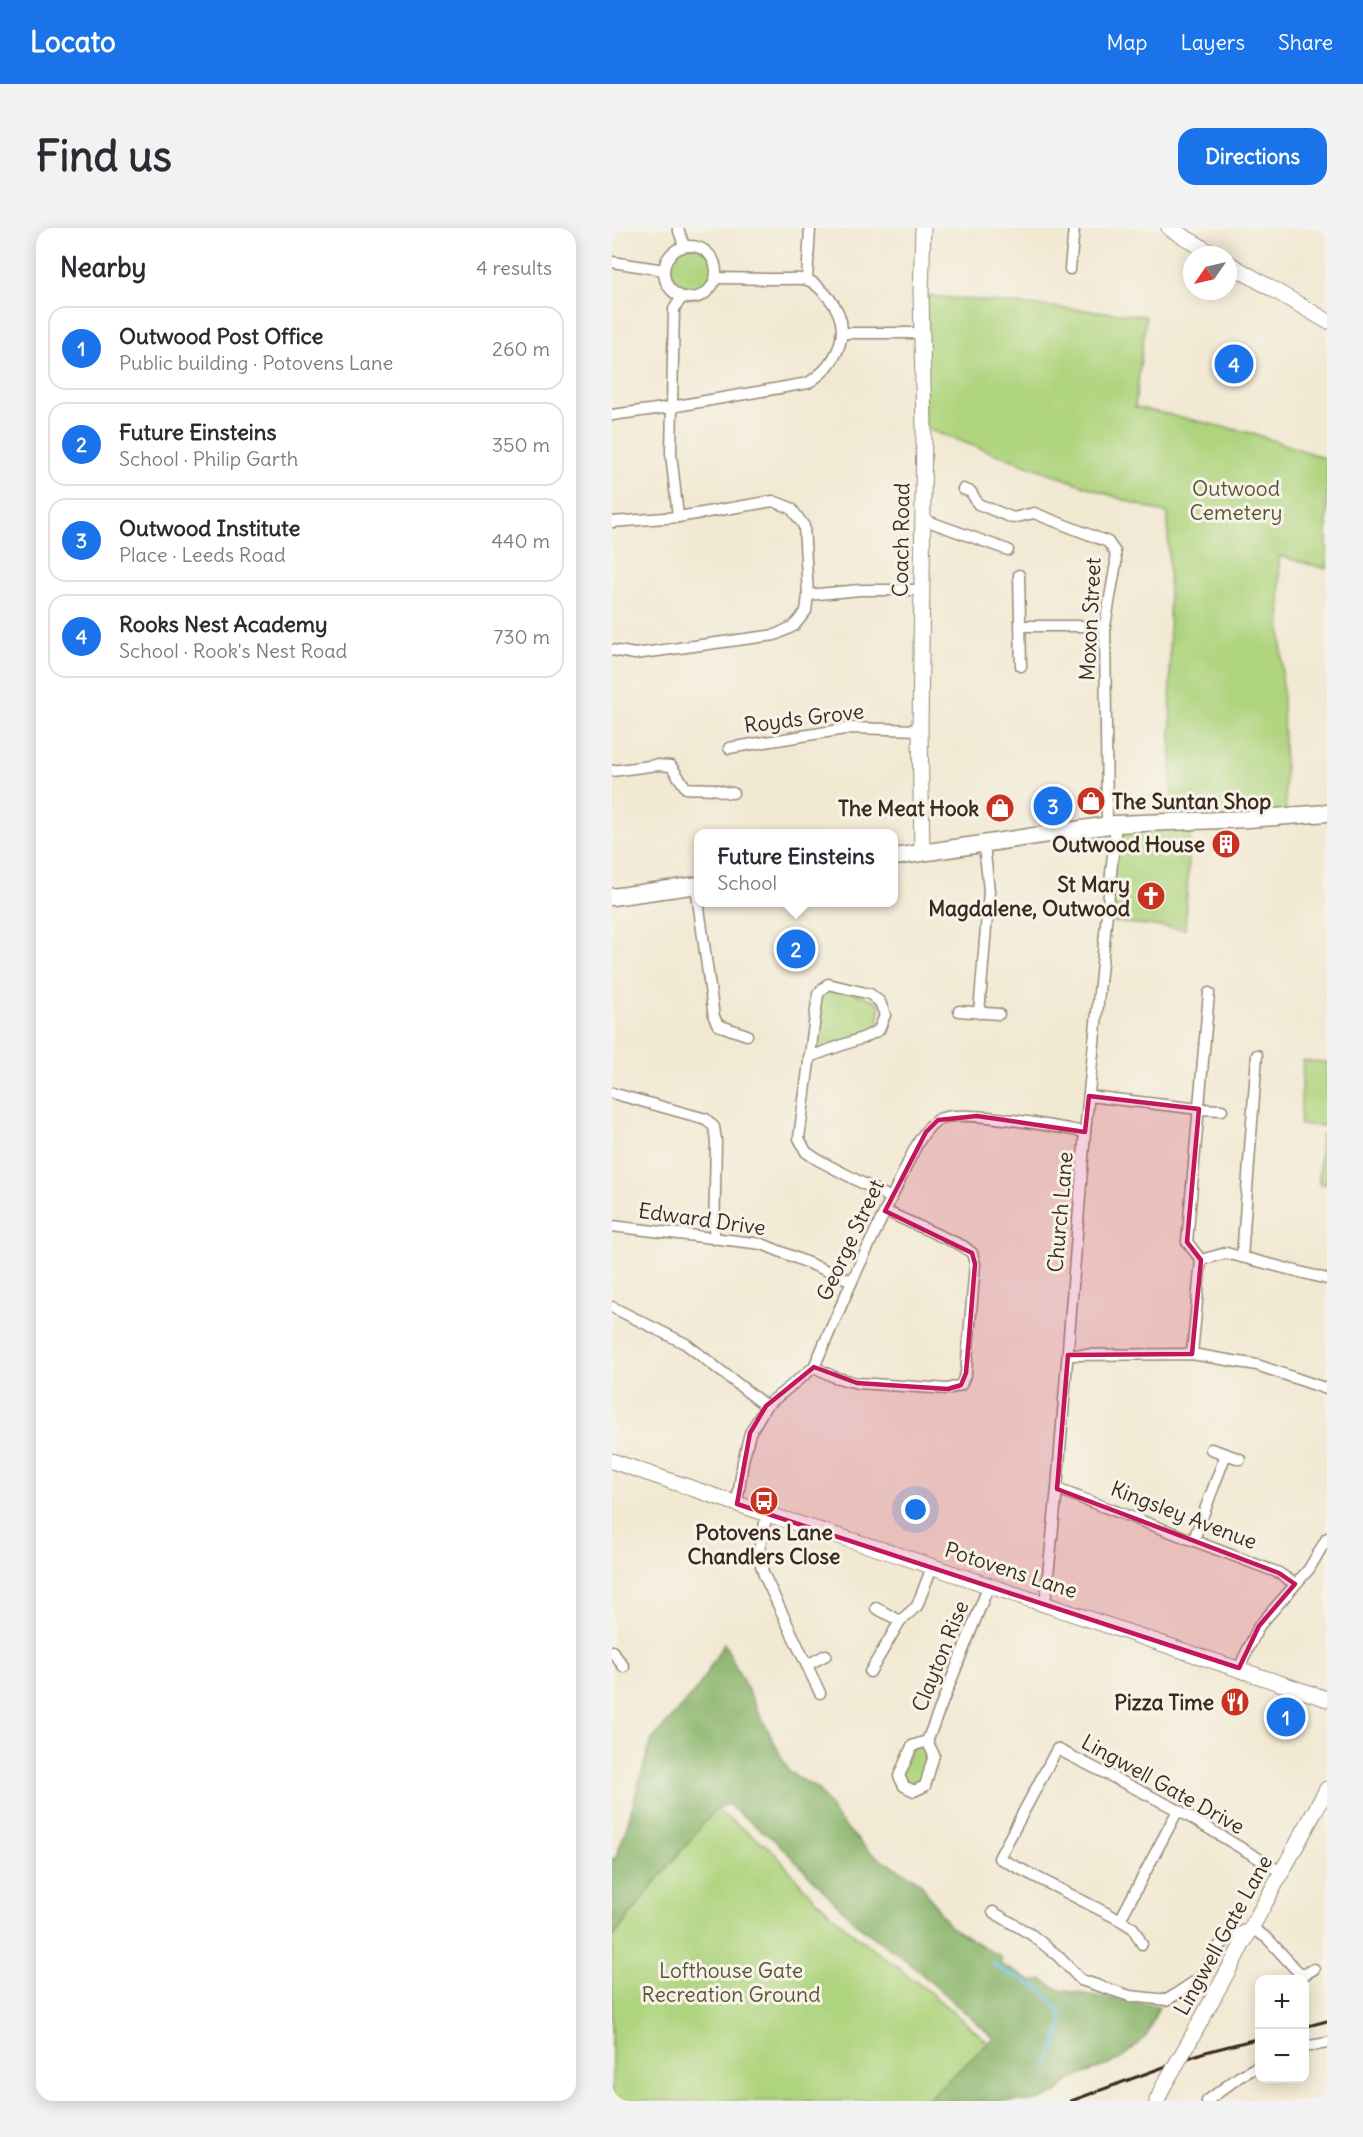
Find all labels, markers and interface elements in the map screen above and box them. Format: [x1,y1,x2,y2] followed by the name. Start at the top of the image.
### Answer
[30,24,116,60] text: Locato
[1107,29,1147,56] text: Map
[1180,29,1245,56] text: Layers
[1278,29,1333,56] text: Share
[1178,128,1327,185] button: Directions
[36,130,172,182] text: Find us
[1183,246,1237,300] north arrow
[60,251,146,284] text: Nearby
[476,255,552,280] text: 4 results
[119,322,323,350] text: Outwood Post Office
[78,336,85,361] text: 1
[492,336,550,361] text: 260 m
[1214,342,1254,386] pin: 4
[119,350,393,375] text: Public building · Potovens Lane
[119,418,276,446] text: Future Einsteins
[76,432,87,457] text: 2
[492,432,550,457] text: 350 m
[119,446,298,471] text: School · Philip Garth
[1190,475,1283,526] park label: Outwood Cemetery
[887,483,915,597] street label: Coach Road
[119,514,300,542] text: Outwood Institute
[76,528,87,553] text: 3
[491,528,550,553] text: 440 m
[119,542,286,567] text: Place · Leeds Road
[1073,557,1107,681] street label: Moxon Street
[119,610,328,638] text: Rooks Nest Academy
[76,624,87,649] text: 4
[493,624,550,649] text: 730 m
[119,638,347,663] text: School · Rook's Nest Road
[742,697,866,739] street label: Royds Grove
[1034,784,1072,828] pin: 3
[1075,785,1107,817] shop icon: The Suntan Shop
[1112,788,1271,815] place label: The Suntan Shop
[984,792,1016,824] shop icon: The Meat Hook
[838,795,979,822] place label: The Meat Hook
[1210,828,1242,860] building icon: Outwood House
[694,829,898,907] popup
[1052,831,1205,858] place label: Outwood House
[717,842,875,870] text: Future Einsteins
[717,870,777,895] text: School
[928,871,1131,922] place label: St Mary Magdalene, Outwood
[1135,880,1167,912] church icon: St Mary Magdalene, Outwood
[776,926,816,972] pin: 2
[1041,1151,1079,1273] street label: Church Lane
[810,1175,890,1305] street label: George Street
[637,1197,767,1241] street label: Edward Drive
[1107,1475,1261,1555] street label: Kingsley Avenue
[748,1485,780,1517] bus stop icon: Potovens Lane Chandlers Close
[901,1495,930,1524] your location
[688,1519,840,1570] place label: Potovens Lane Chandlers Close
[941,1536,1081,1604] street label: Potovens Lane
[906,1597,974,1715] street label: Clayton Rise
[1219,1686,1251,1718] restaurant icon: Pizza Time
[1114,1689,1214,1716] place label: Pizza Time
[1266,1694,1306,1740] pin: 1
[1077,1728,1249,1840] street label: Lingwell Gate Drive
[1168,1850,1278,2020] street label: Lingwell Gate Lane
[641,1957,821,2008] park label: Lofthouse Gate Recreation Ground
[1255,1975,1309,2083] map controls
[1255,1975,1309,2029] button: +
[1255,2029,1309,2083] button: −

